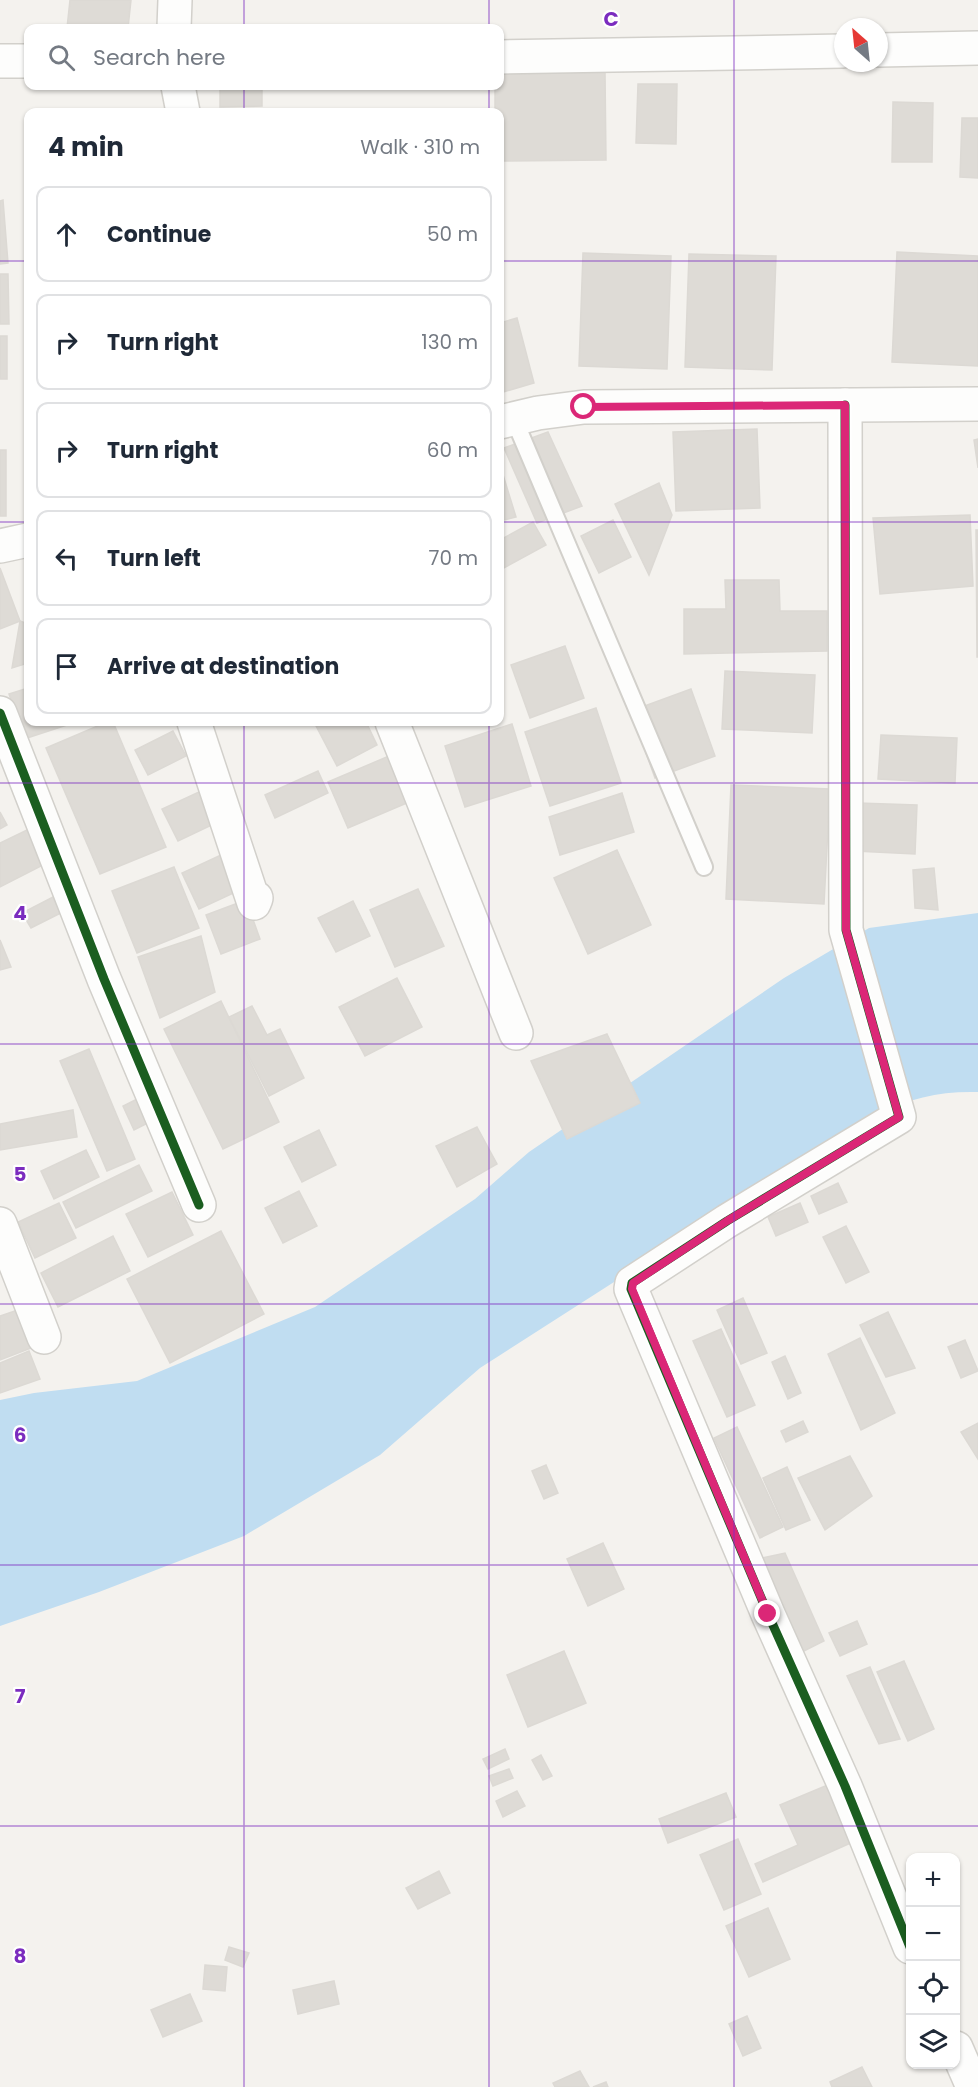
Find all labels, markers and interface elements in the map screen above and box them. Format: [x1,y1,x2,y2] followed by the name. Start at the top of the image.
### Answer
[603,5,619,33] text: C
[834,18,888,72] north arrow
[24,24,504,90] search box
[45,41,78,74] icon: search
[93,42,226,73] text: Search here
[48,129,124,165] text: 4 min
[360,133,480,161] text: Walk · 310 m
[50,218,83,251] icon: ahead
[107,219,211,250] text: Continue
[427,220,478,248] text: 50 m
[50,326,83,359] icon: right
[107,327,218,358] text: Turn right
[421,328,478,356] text: 130 m
[570,393,596,419] route start
[50,434,83,467] icon: right
[107,435,218,466] text: Turn right
[427,436,478,464] text: 60 m
[50,542,83,575] icon: left
[107,543,201,574] text: Turn left
[429,544,478,572] text: 70 m
[50,650,83,683] icon: arrive
[107,651,339,682] text: Arrive at destination
[13,899,27,927] text: 4
[14,1160,27,1188] text: 5
[14,1421,26,1449] text: 6
[754,1600,780,1626] route end
[15,1682,26,1710] text: 7
[906,1853,960,2069] map controls
[906,1853,960,1907] button: +
[906,1907,960,1961] button: −
[14,1942,26,1970] text: 8
[906,1961,960,2015] button: locate
[906,2015,960,2069] button: layers

